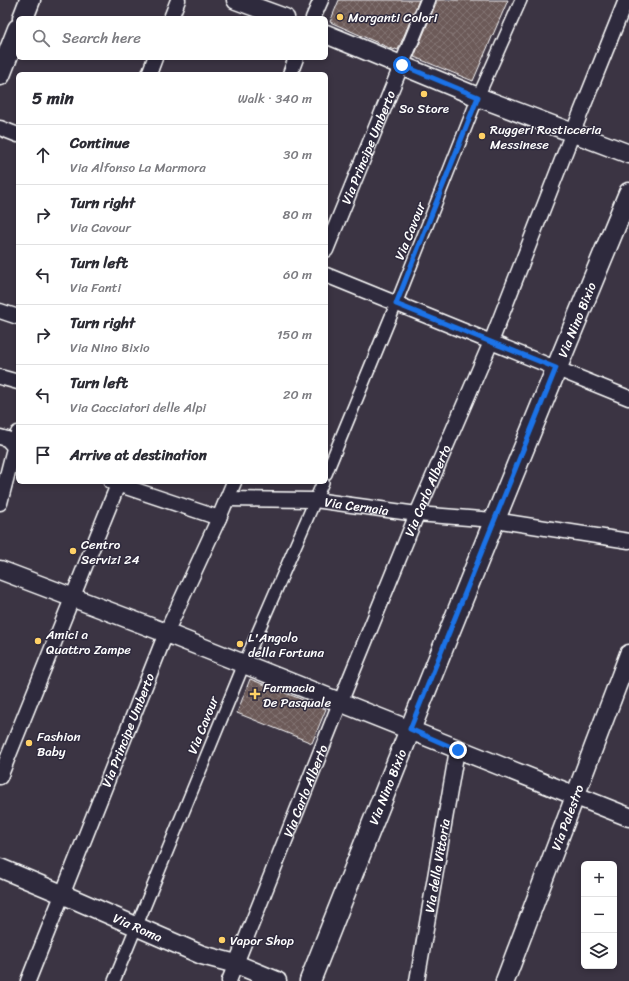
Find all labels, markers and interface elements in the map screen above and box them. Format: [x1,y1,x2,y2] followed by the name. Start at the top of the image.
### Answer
[348,6,438,29] place label: Morganti Colori
[335,12,345,22] marker: Morganti Colori
[16,16,328,60] search box
[62,25,141,51] text: Search here
[30,27,52,49] icon: search
[393,56,411,74] route start
[32,83,74,113] text: 5 min
[334,86,402,208] street label: Via Principe Umberto
[238,87,312,110] text: Walk · 340 m
[419,89,429,99] marker: So Store
[399,97,449,120] place label: So Store
[490,118,602,156] place label: Ruggeri Rosticceria Messinese
[70,130,130,156] text: Continue
[477,131,487,141] marker: Ruggeri Rosticceria Messinese
[283,143,312,166] text: 30 m
[32,144,54,166] icon: ahead
[70,156,206,179] text: Via Alfonso La Marmora
[70,190,135,216] text: Turn right
[388,198,432,264] street label: Via Cavour
[283,203,312,226] text: 80 m
[32,204,54,226] icon: right
[70,216,131,239] text: Via Cavour
[70,250,128,276] text: Turn left
[283,263,312,286] text: 60 m
[32,264,54,286] icon: left
[70,276,121,299] text: Via Fanti
[551,278,603,361] street label: Via Nino Bixio
[70,310,135,336] text: Turn right
[277,323,312,346] text: 150 m
[32,324,54,346] icon: right
[70,336,150,359] text: Via Nino Bixio
[70,370,128,396] text: Turn left
[283,383,312,406] text: 20 m
[32,384,54,406] icon: left
[70,396,206,419] text: Via Cacciatori delle Alpi
[397,440,457,540] street label: Via Carlo Alberto
[70,442,207,468] text: Arrive at destination
[32,444,54,466] icon: arrive
[323,490,391,522] street label: Via Cernaia
[81,533,140,571] place label: Centro Servizi 24
[68,546,78,556] marker: Centro Servizi 24
[45,623,131,661] place label: Amici a Quattro Zampe
[248,626,324,664] place label: L'Angolo della Fortuna
[33,636,43,646] marker: Amici a Quattro Zampe
[235,639,245,649] marker: L'Angolo della Fortuna
[94,669,161,791] street label: Via Principe Umberto
[263,676,332,714] place label: Farmacia De Pasquale
[250,689,260,699] marker: Farmacia De Pasquale
[181,692,225,758] street label: Via Cavour
[37,725,81,763] place label: Fashion Baby
[24,738,34,748] marker: Fashion Baby
[276,740,334,840] street label: Via Carlo Alberto
[449,741,467,759] route end
[362,745,413,828] street label: Via Nino Bixio
[544,781,590,854] street label: Via Palestro
[418,817,456,914] street label: Via della Vittoria
[581,861,617,969] map controls
[581,861,617,897] button: +
[581,897,617,933] button: −
[109,906,167,948] street label: Via Roma
[230,929,294,952] place label: Vapor Shop
[581,933,617,969] button: layers
[217,935,227,945] marker: Vapor Shop

